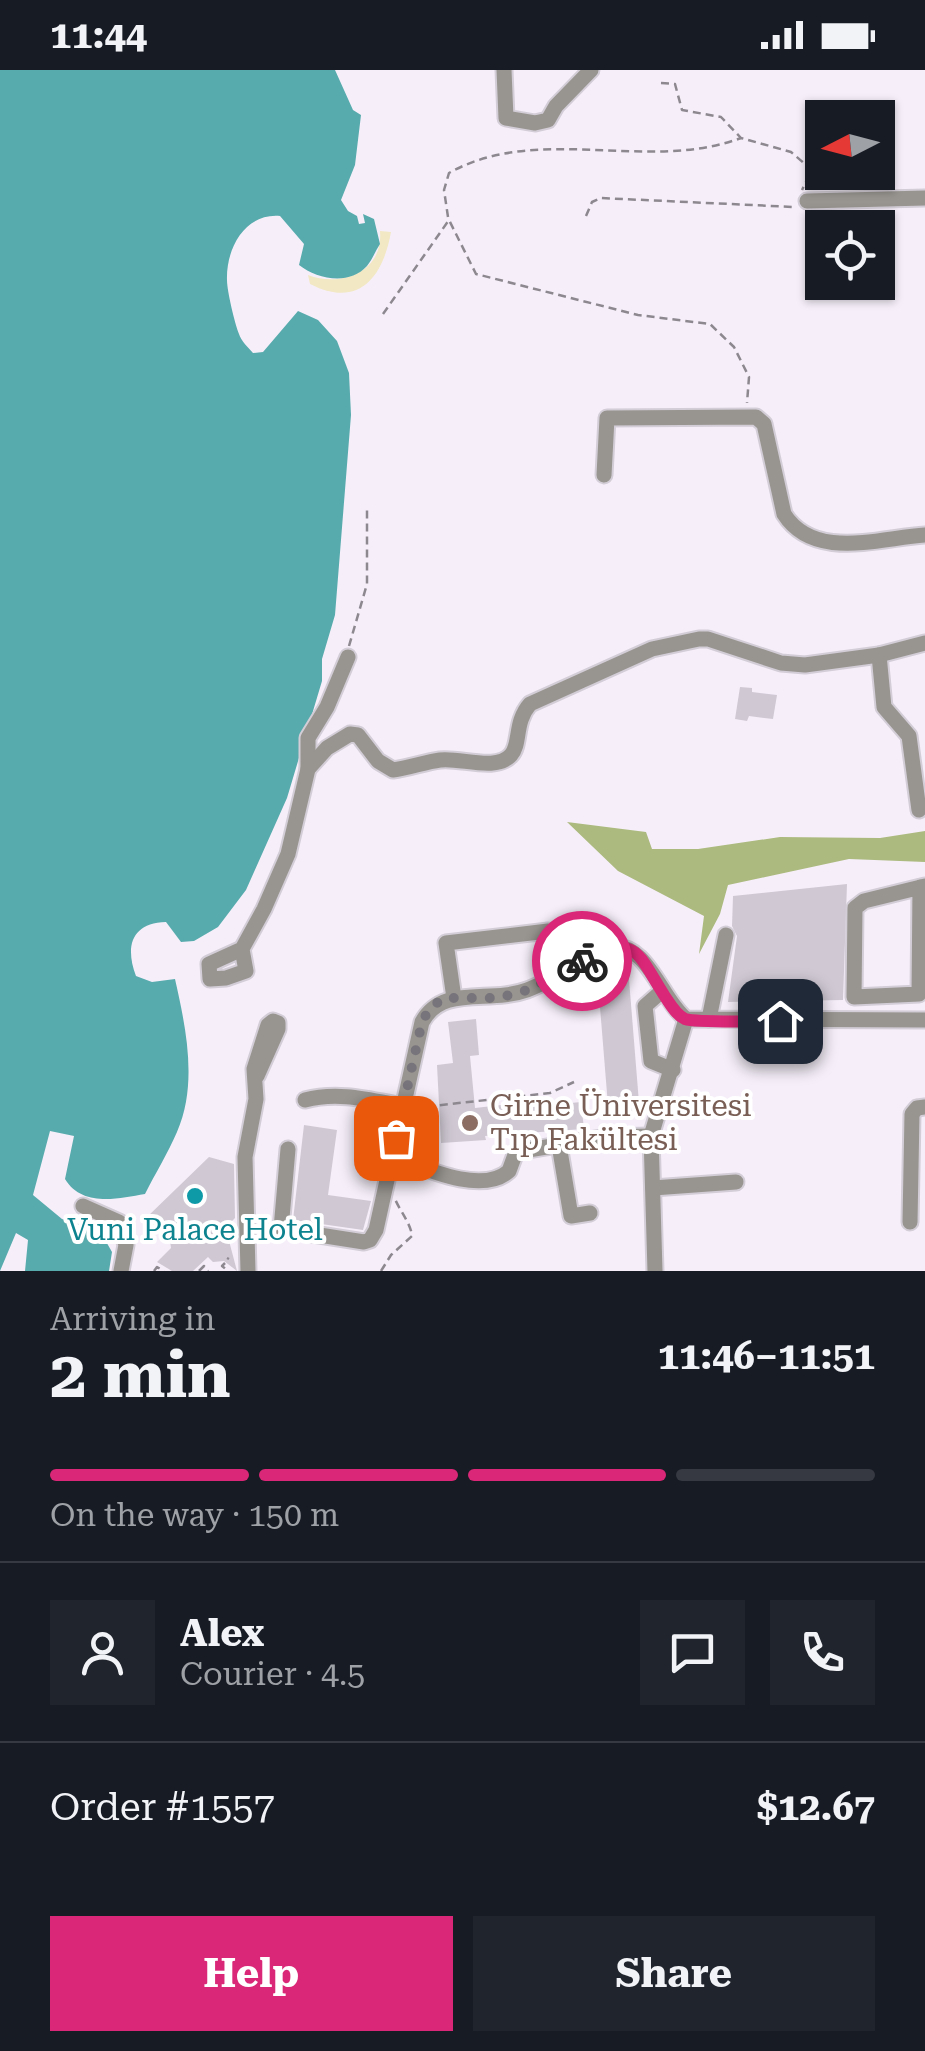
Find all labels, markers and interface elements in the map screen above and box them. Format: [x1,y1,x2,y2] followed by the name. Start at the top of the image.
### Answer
[50,13,147,57] text: 11:44
[805,100,895,190] north arrow
[805,100,895,300] map controls
[805,210,895,300] button: locate
[532,911,632,1011] courier
[555,934,610,989] icon: bike
[738,979,823,1064] pin
[753,994,808,1049] icon: home
[490,1088,751,1157] place label: Girne Üniversitesi Tıp Fakültesi
[354,1096,439,1181] pin
[369,1111,424,1166] icon: bag
[459,1112,481,1134] marker: Girne Üniversitesi Tıp Fakültesi
[184,1185,206,1207] marker: Vuni Palace Hotel
[67,1212,323,1247] place label: Vuni Palace Hotel
[50,1300,215,1338] text: Arriving in
[658,1334,875,1378] text: 11:46–11:51
[50,1337,231,1413] text: 2 min
[50,1496,339,1534] text: On the way · 150 m
[50,1600,155,1705] button: person
[640,1600,745,1705] button: chat
[770,1600,875,1705] button: phone
[180,1611,264,1655] text: Alex
[180,1655,365,1693] text: Courier · 4.5
[50,1785,275,1829] text: Order #1557
[757,1785,875,1829] text: $12.67
[50,1916,453,2031] button: Help
[473,1916,875,2031] button: Share

